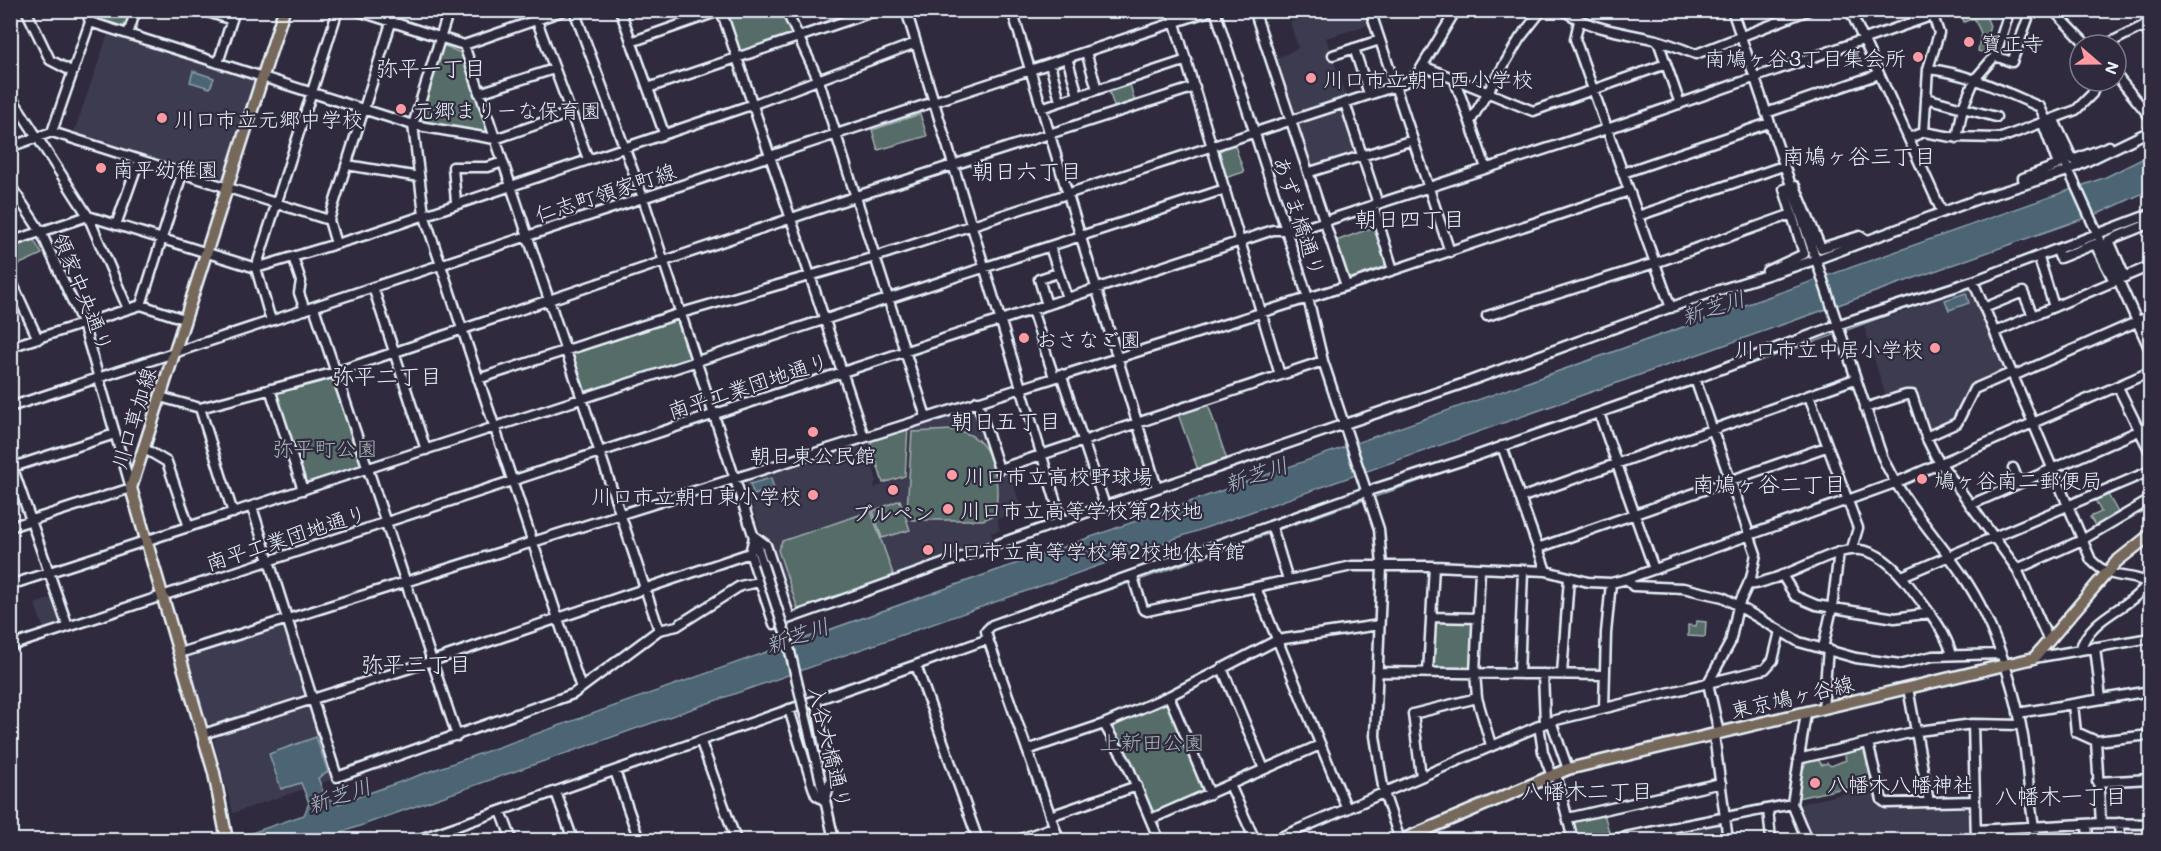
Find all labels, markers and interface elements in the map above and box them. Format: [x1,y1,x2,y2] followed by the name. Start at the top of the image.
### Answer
[1981,29,2044,56] place label: 寶正寺
[2068,33,2128,93] north arrow
[1962,35,1976,49] marker: 寶正寺
[1705,44,1906,71] place label: 南鳩ヶ谷3丁目集会所
[1911,50,1925,64] marker: 南鳩ヶ谷3丁目集会所
[376,53,486,82] district label: 弥平一丁目
[2101,59,2125,78] text: N
[1323,65,1533,92] place label: 川口市立朝日西小学校
[1304,71,1318,85] marker: 川口市立朝日西小学校
[413,96,601,123] place label: 元郷まりーな保育園
[394,102,408,116] marker: 元郷まりーな保育園
[174,105,363,132] place label: 川口市立元郷中学校
[155,111,169,125] marker: 川口市立元郷中学校
[1782,141,1936,170] district label: 南鳩ヶ谷三丁目
[1268,152,1332,280] street label: あずま橋通り
[113,155,218,182] place label: 南平幼稚園
[531,156,679,228] street label: 仁志町領家町線
[972,156,1082,185] district label: 朝日六丁目
[94,161,108,175] marker: 南平幼稚園
[1355,204,1465,233] district label: 朝日四丁目
[48,229,120,355] street label: 領家中央通り
[1677,283,1749,331] water label: 新芝川
[1036,325,1141,352] place label: おさなご園
[1017,331,1031,345] marker: おさなご園
[1734,335,1923,362] place label: 川口市立中居小学校
[1928,341,1942,355] marker: 川口市立中居小学校
[664,346,832,424] street label: 南平工業団地通り
[332,361,442,390] district label: 弥平二丁目
[105,364,161,472] street label: 川口草加線
[951,406,1061,435] district label: 朝日五丁目
[806,425,820,439] marker: 朝日東公民館
[273,434,378,461] park label: 弥平町公園
[750,441,876,468] place label: 朝日東公民館
[1220,450,1292,498] water label: 新芝川
[964,462,1153,489] place label: 川口市立高校野球場
[1934,466,2102,493] place label: 鳩ヶ谷南二郵便局
[945,468,959,482] marker: 川口市立高校野球場
[1692,469,1846,498] district label: 南鳩ヶ谷二丁目
[1915,472,1929,486] marker: 鳩ヶ谷南二郵便局
[591,482,801,509] place label: 川口市立朝日東小学校
[886,483,900,497] marker: ブルペン
[806,488,820,502] marker: 川口市立朝日東小学校
[960,496,1203,523] place label: 川口市立高等学校第2校地
[202,498,370,576] street label: 南平工業団地通り
[851,499,935,526] place label: ブルペン
[941,502,955,516] marker: 川口市立高等学校第2校地
[940,537,1246,564] place label: 川口市立高等学校第2校地体育館
[921,543,935,557] marker: 川口市立高等学校第2校地体育館
[761,611,833,659] water label: 新芝川
[361,649,471,678] district label: 弥平三丁目
[1728,669,1856,723] street label: 東京鳩ヶ谷線
[804,683,858,811] street label: 入谷大橋通り
[1100,728,1205,755] park label: 上新田公園
[1827,770,1974,797] place label: 八幡木八幡神社
[303,771,375,819] water label: 新芝川
[1521,776,1653,805] district label: 八幡木二丁目
[1808,776,1822,790] marker: 八幡木八幡神社
[1995,781,2127,810] district label: 八幡木一丁目

